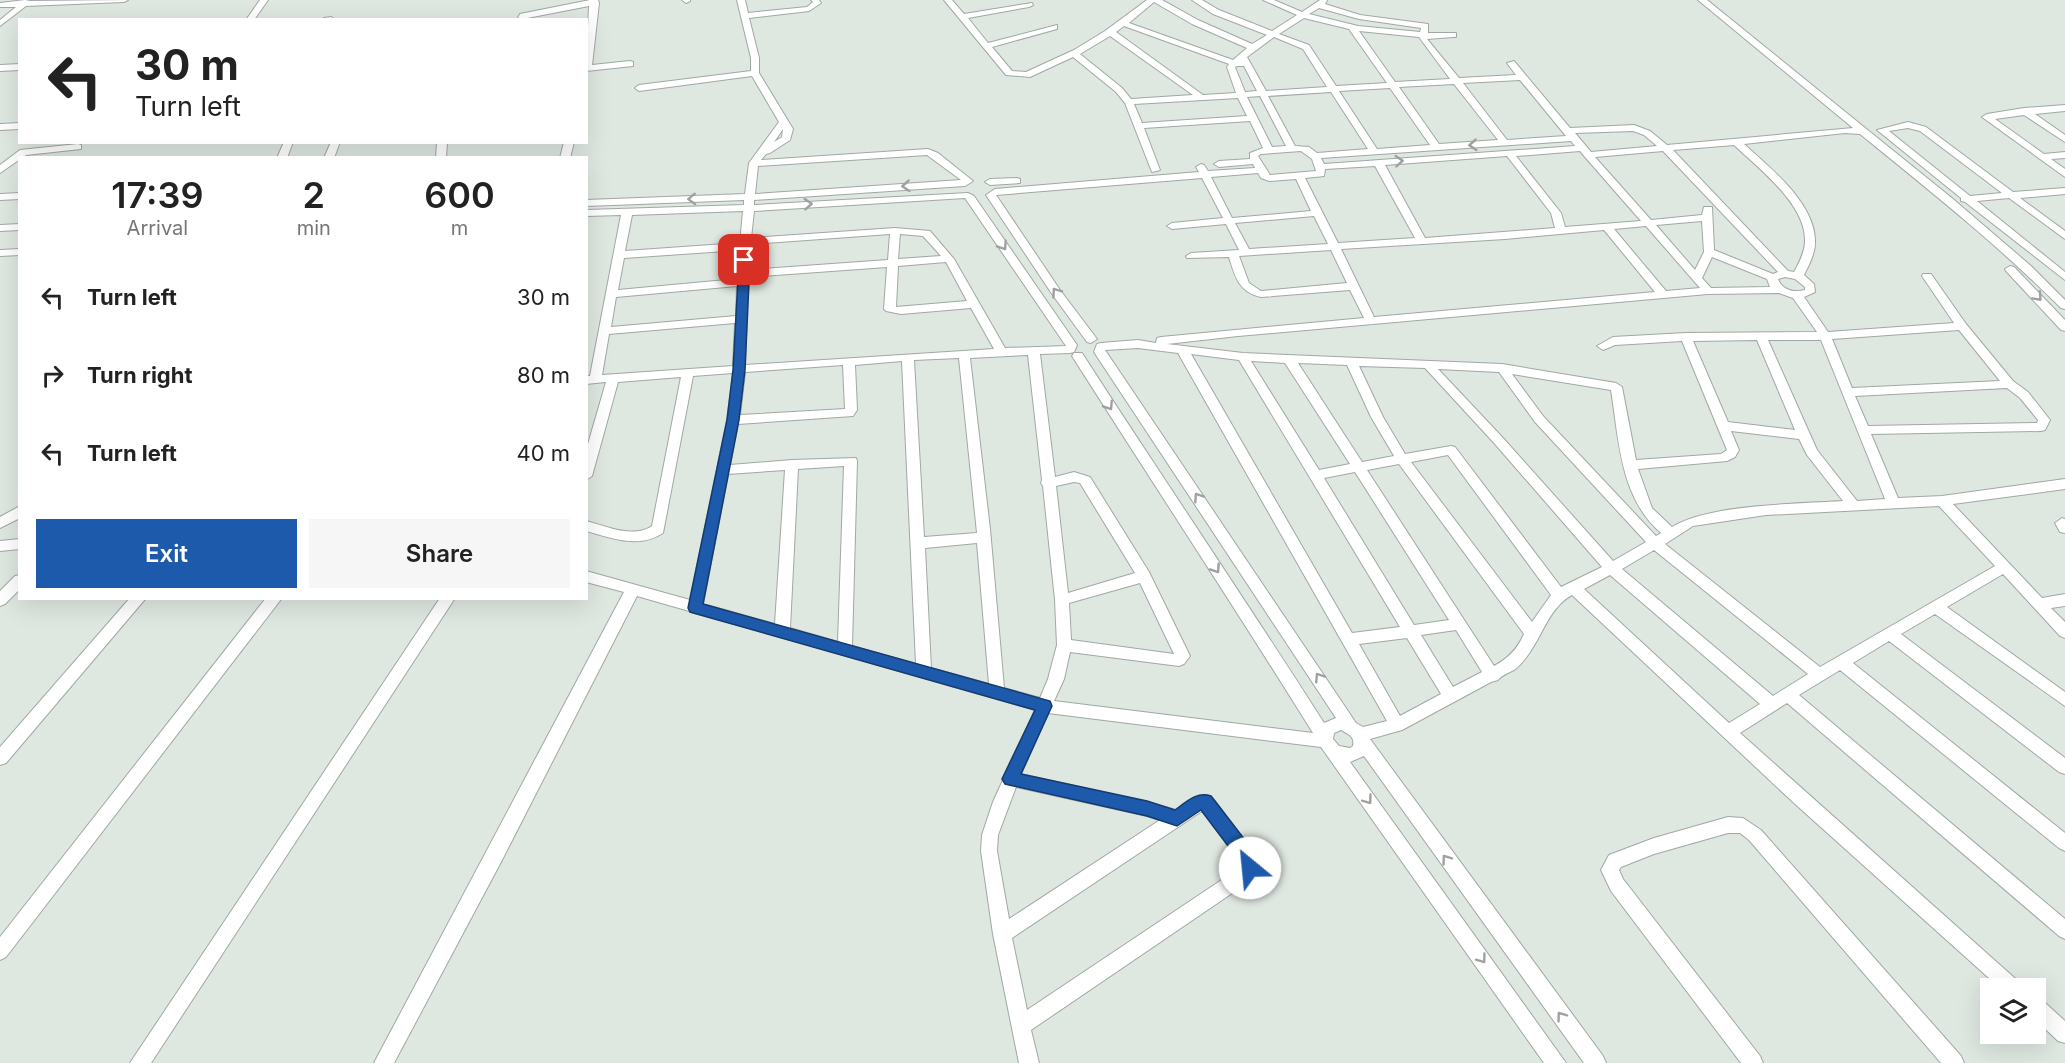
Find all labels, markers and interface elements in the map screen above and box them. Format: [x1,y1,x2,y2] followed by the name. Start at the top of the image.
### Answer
[135,39,239,90] text: 30 m
[36,42,114,120] icon: left
[135,90,241,123] text: Turn left
[1468,139,1477,152] one-way arrow
[1395,155,1404,168] one-way arrow
[111,173,203,217] text: 17:39
[303,173,325,217] text: 2
[424,173,495,217] text: 600
[902,180,911,193] one-way arrow
[688,193,697,205] one-way arrow
[803,197,812,210] one-way arrow
[127,216,188,240] text: Arrival
[297,216,331,240] text: min
[451,216,468,240] text: m
[718,234,769,285] pin
[996,239,1007,250] one-way arrow
[727,243,760,276] icon: arrive
[36,281,69,314] icon: left
[87,284,177,310] text: Turn left
[517,284,570,310] text: 30 m
[1052,287,1063,298] one-way arrow
[2031,291,2042,301] one-way arrow
[36,359,69,392] icon: right
[87,362,193,388] text: Turn right
[517,362,570,388] text: 80 m
[1102,399,1113,410] one-way arrow
[36,437,69,470] icon: left
[87,440,177,466] text: Turn left
[516,440,570,466] text: 40 m
[1194,493,1205,504] one-way arrow
[36,519,297,588] button: Exit
[309,519,570,588] button: Share
[1209,562,1220,573] one-way arrow
[1314,673,1326,683] one-way arrow
[1361,794,1372,805] one-way arrow
[1218,836,1282,900] position arrow
[1442,854,1453,865] one-way arrow
[1474,952,1485,963] one-way arrow
[1980,978,2046,1044] map controls
[1980,978,2046,1044] button: layers
[1557,1011,1568,1022] one-way arrow

